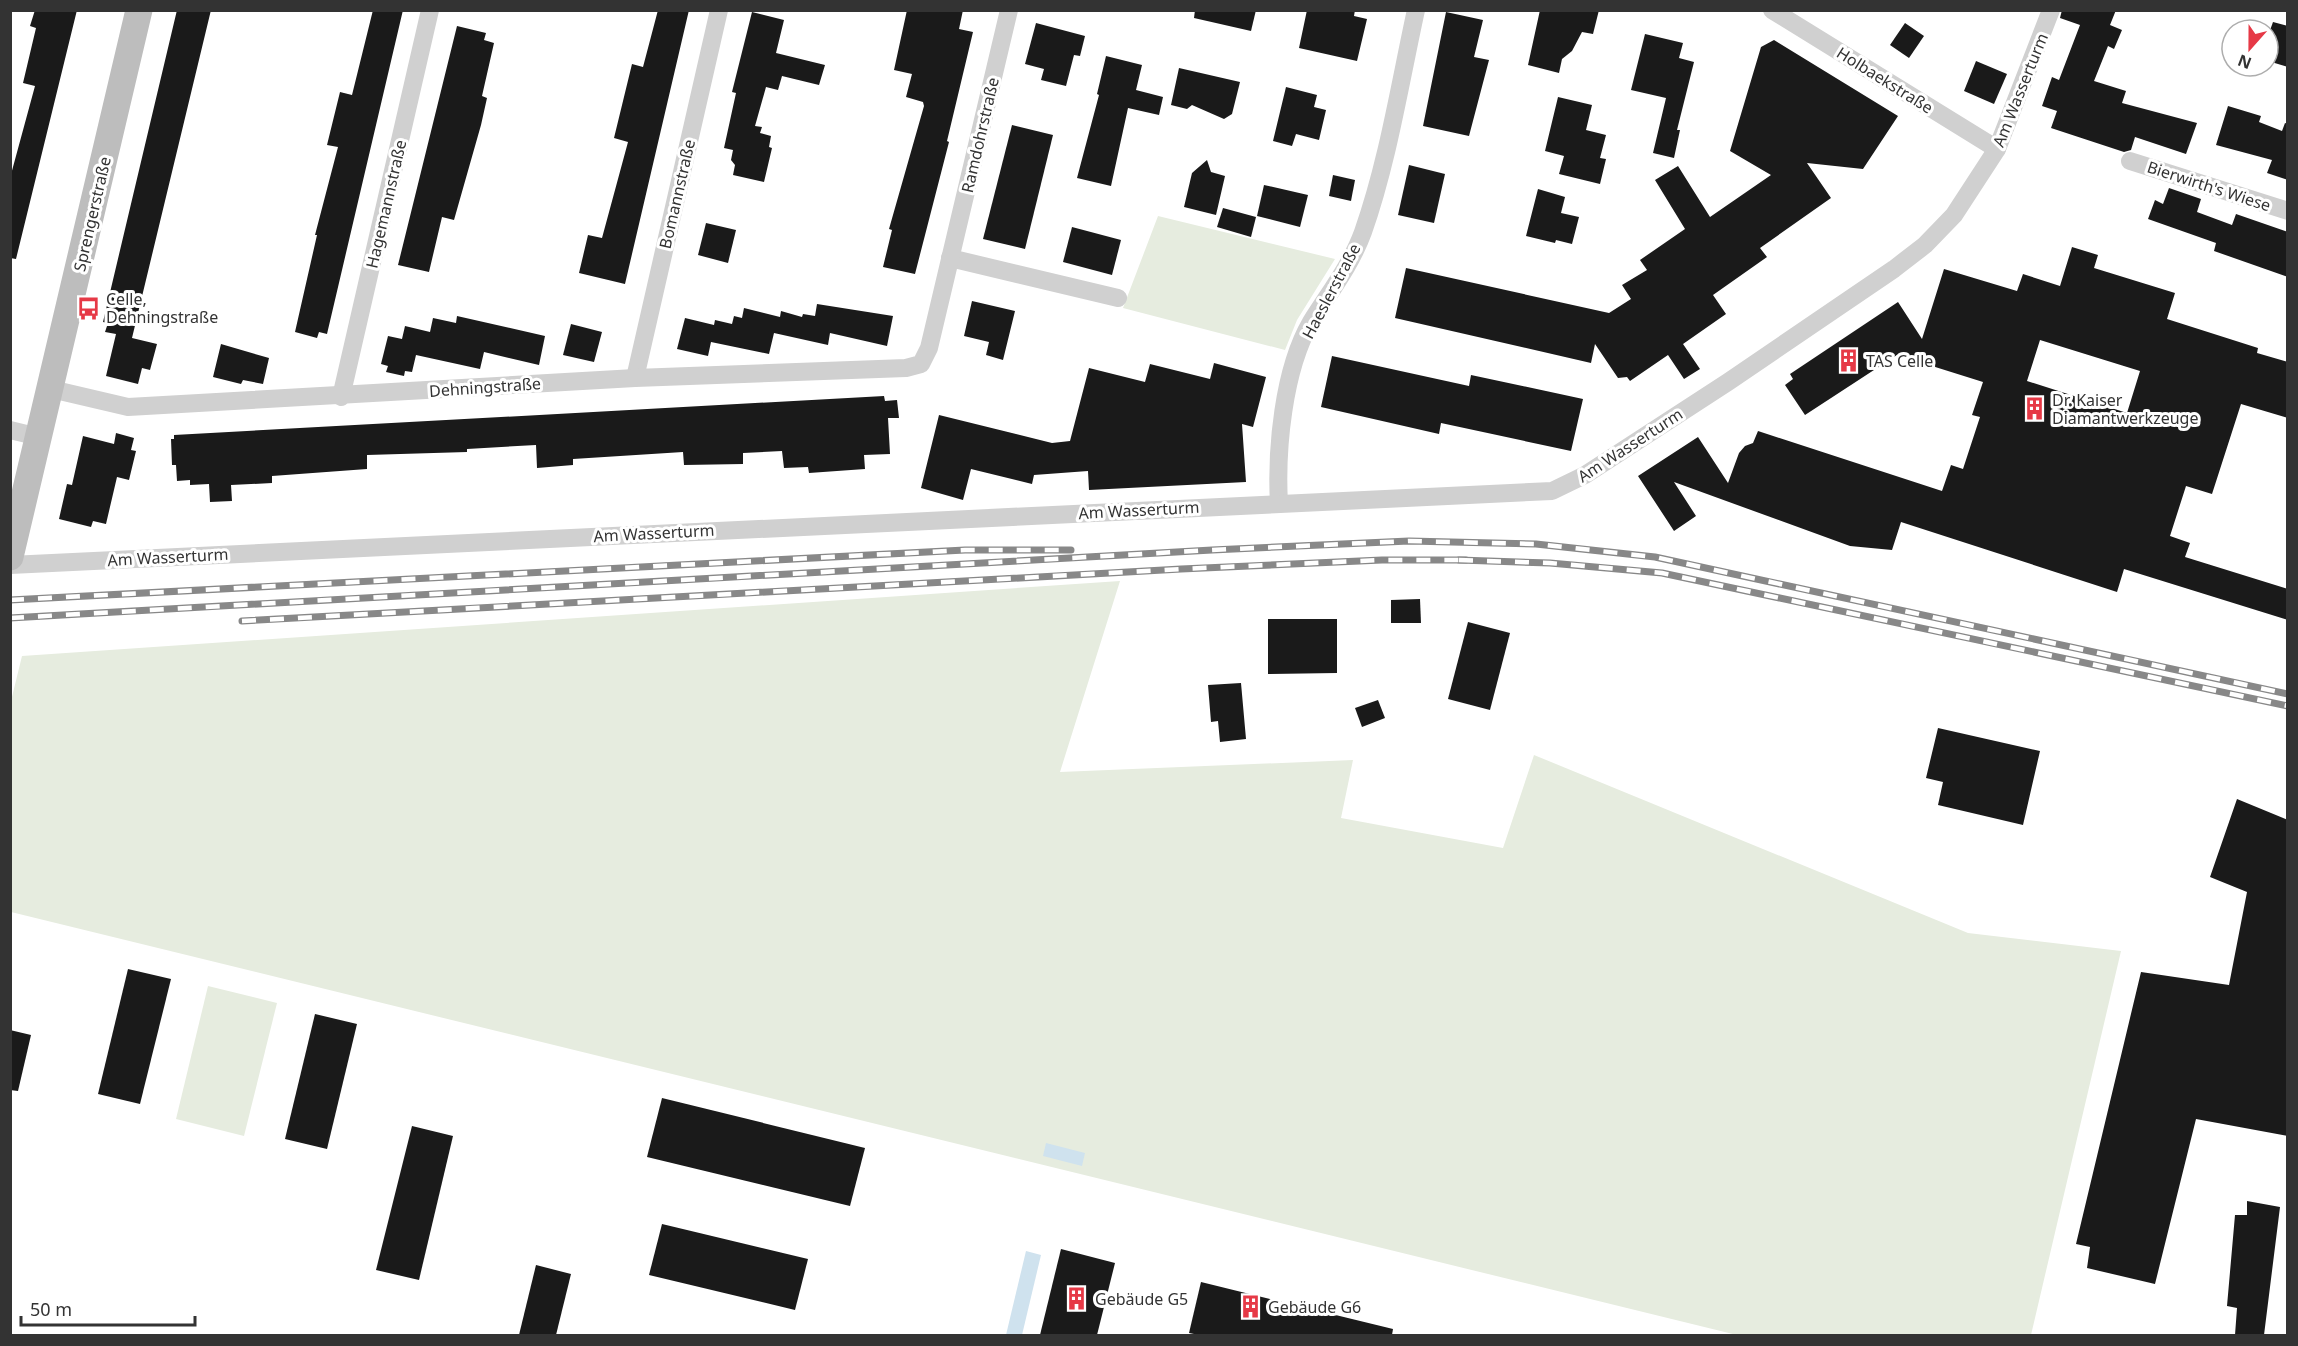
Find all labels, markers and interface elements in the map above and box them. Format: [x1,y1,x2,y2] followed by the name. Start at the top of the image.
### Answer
[2220,18,2280,78] north arrow
[1987,30,2053,150] street label: Am Wasserturm
[1833,42,1937,118] street label: Holbaekstraße
[2235,49,2255,75] text: N
[956,75,1004,195] street label: Ramdohrstraße
[654,137,700,251] street label: Bomannstraße
[361,138,411,270] street label: Hagemannstraße
[68,154,116,274] street label: Sprengerstraße
[2144,156,2274,216] street label: Bierwirth's Wiese
[1297,239,1365,343] street label: Haeslerstraße
[106,288,218,328] place label: Celle, Dehningstraße
[75,295,101,321] bus stop icon: Celle, Dehningstraße
[1835,348,1861,374] building icon: TAS Celle
[1866,350,1933,372] place label: TAS Celle
[428,372,542,402] street label: Dehningstraße
[2052,389,2198,429] place label: Dr. Kaiser Diamantwerkzeuge
[2021,396,2047,422] building icon: Dr. Kaiser Diamantwerkzeuge
[1573,403,1687,487] street label: Am Wasserturm
[1078,496,1200,524] street label: Am Wasserturm
[593,519,715,547] street label: Am Wasserturm
[107,543,229,571] street label: Am Wasserturm
[1064,1286,1090,1312] building icon: Gebäude G5
[1095,1288,1188,1310] place label: Gebäude G5
[21,1289,195,1327] scale bar
[1237,1294,1263,1320] building icon: Gebäude G6
[1268,1296,1361,1318] place label: Gebäude G6
[30,1297,72,1321] text: 50 m

